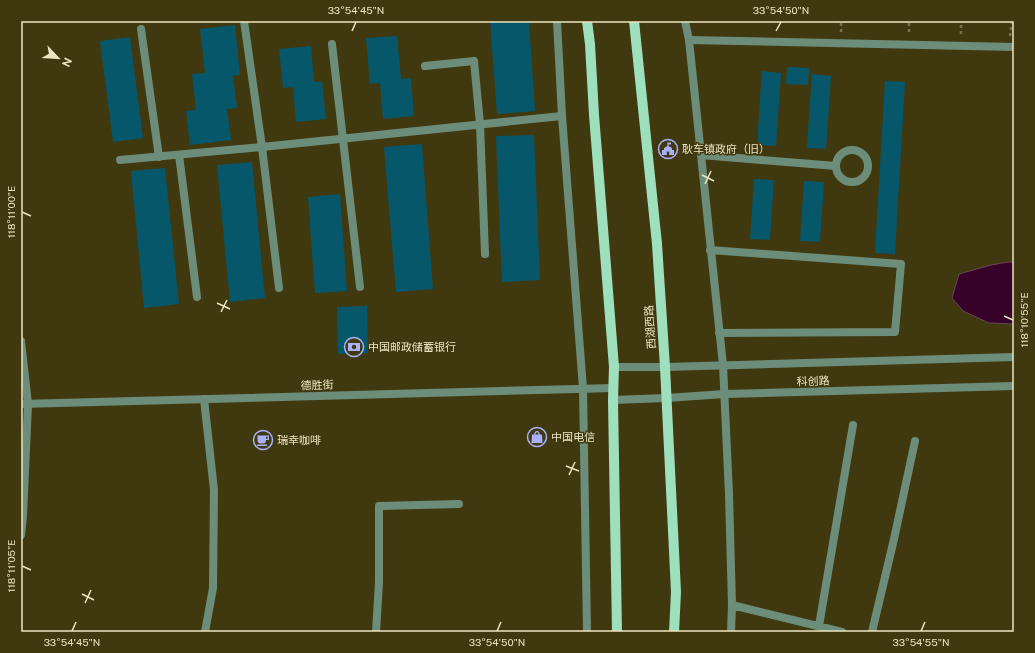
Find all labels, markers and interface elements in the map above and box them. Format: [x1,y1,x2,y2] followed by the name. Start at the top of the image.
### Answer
[328,4,384,16] text: 33°54'45"N
[753,4,809,16] text: 33°54'50"N
[38,38,78,78] north arrow
[60,56,74,69] text: N
[657,138,679,160] public building icon: 耿车镇政府（旧）
[682,143,770,155] place label: 耿车镇政府（旧）
[5,186,17,238] text: 118°11'00"E
[1018,292,1030,348] text: 118°10'55"E
[642,305,658,349] street label: 西湖西路
[343,336,365,358] bank icon: 中国邮政储蓄银行
[368,341,456,353] place label: 中国邮政储蓄银行
[796,374,830,388] street label: 科创路
[300,378,334,392] street label: 德胜街
[526,426,548,448] shop icon: 中国电信
[252,429,274,451] cafe icon: 瑞幸咖啡
[551,431,595,443] place label: 中国电信
[277,434,321,446] place label: 瑞幸咖啡
[5,540,17,592] text: 118°11'05"E
[44,636,100,648] text: 33°54'45"N
[469,636,525,648] text: 33°54'50"N
[893,636,949,648] text: 33°54'55"N

